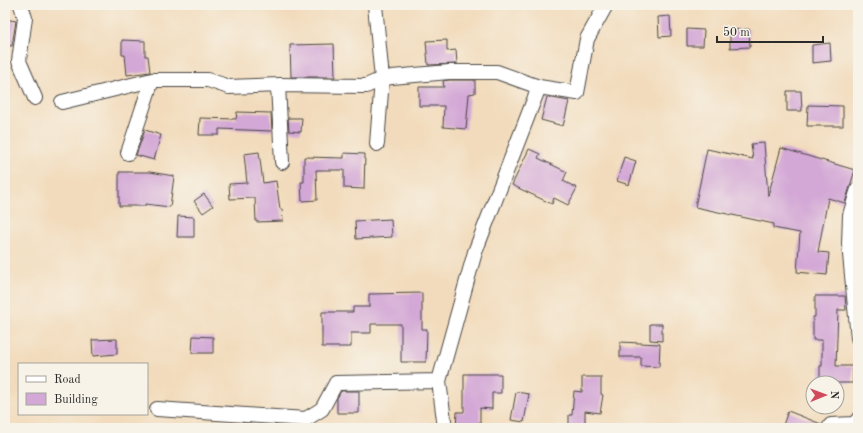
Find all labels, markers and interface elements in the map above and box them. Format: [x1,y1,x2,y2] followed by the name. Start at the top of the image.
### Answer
[717,18,823,44] scale bar
[723,26,750,39] text: 50 m
[18,363,148,415] legend
[54,374,81,386] text: Road
[805,375,845,415] north arrow
[828,391,839,400] text: N
[54,394,98,406] text: Building

